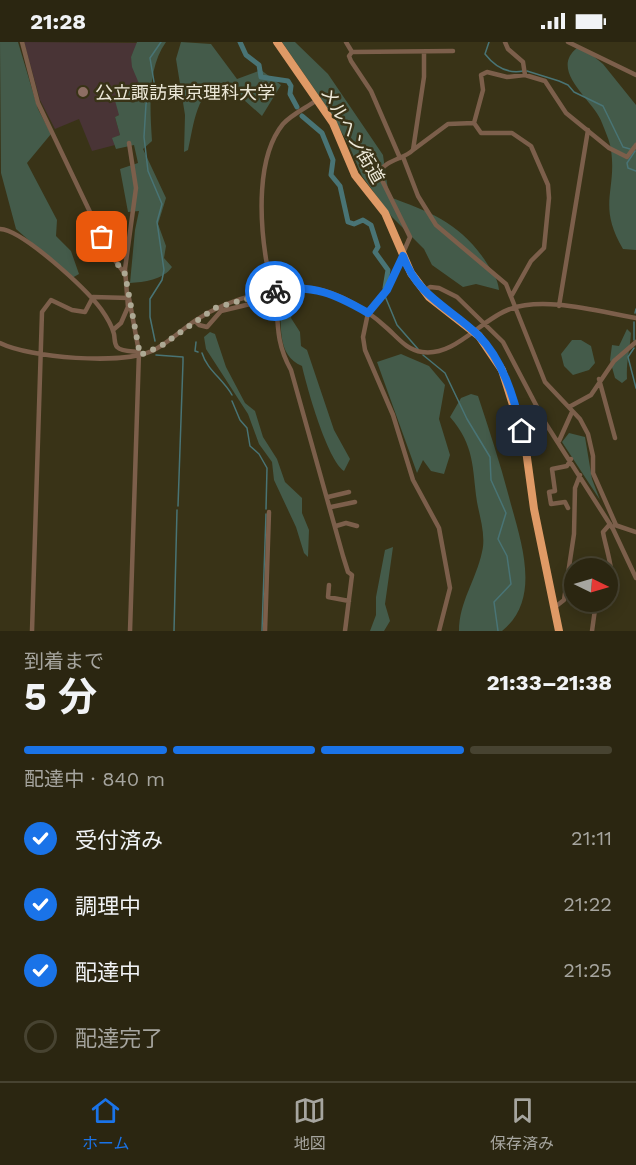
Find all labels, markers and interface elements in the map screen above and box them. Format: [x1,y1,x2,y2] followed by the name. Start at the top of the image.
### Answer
[30,9,86,34] text: 21:28
[95,82,275,103] place label: 公立諏訪東京理科大学
[317,83,389,187] street label: メルヘン街道
[76,85,90,99] marker: 公立諏訪東京理科大学
[76,211,127,262] pin
[85,220,118,253] icon: bag
[245,261,305,321] courier
[259,275,292,308] icon: bike
[496,405,547,456] pin
[505,414,538,447] icon: home
[564,558,618,612] north arrow
[564,558,618,612] map controls
[24,649,104,673] text: 到着まで
[486,670,612,695] text: 21:33–21:38
[24,674,97,719] text: 5 分
[24,767,165,791] text: 配達中 · 840 m
[24,822,57,855] icon: check
[571,826,612,850] text: 21:11
[75,828,163,853] text: 受付済み
[24,888,57,921] icon: check
[563,892,612,916] text: 21:22
[75,894,141,919] text: 調理中
[24,954,57,987] icon: check
[563,958,612,982] text: 21:25
[75,960,141,985] text: 配達中
[75,1026,163,1051] text: 配達完了
[82,1094,129,1154] tab: ホーム
[293,1094,326,1154] tab: 地図
[490,1094,554,1154] tab: 保存済み

